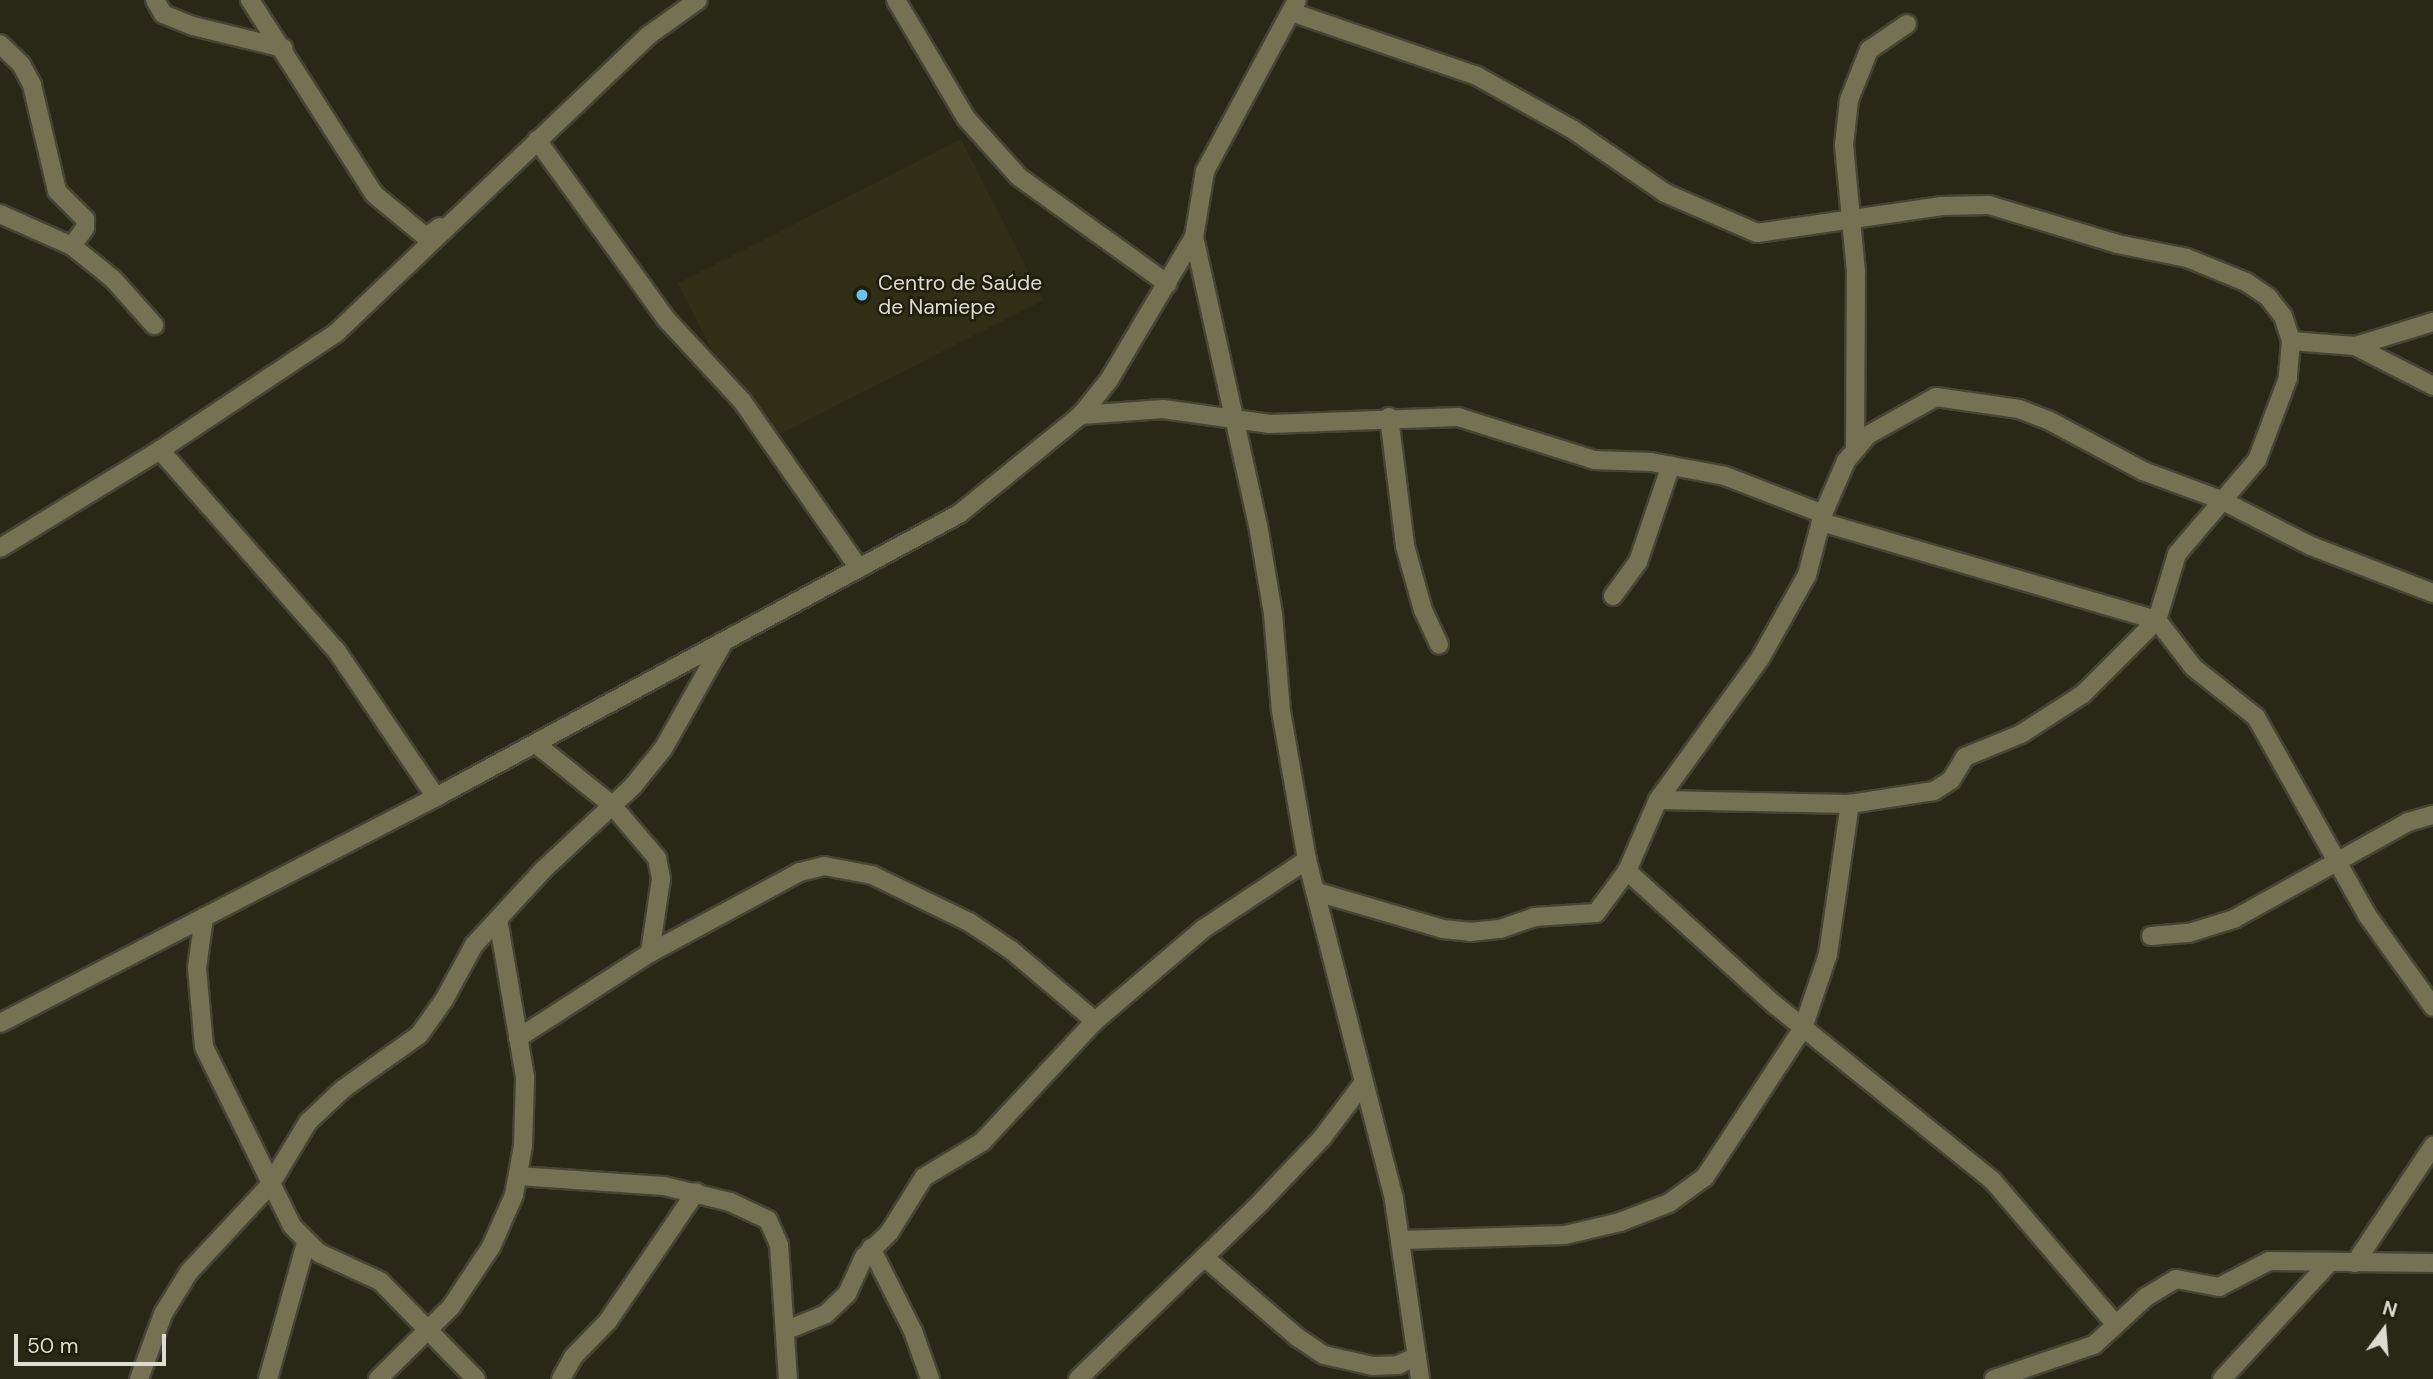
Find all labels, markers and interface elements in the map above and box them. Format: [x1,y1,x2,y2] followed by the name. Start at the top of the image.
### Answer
[878,270,1042,320] place label: Centro de Saúde de Namiepe
[852,285,872,305] marker: Centro de Saúde de Namiepe
[2349,1295,2419,1365] north arrow
[2380,1295,2400,1323] text: N
[18,1320,170,1364] scale bar
[27,1332,78,1360] text: 50 m

